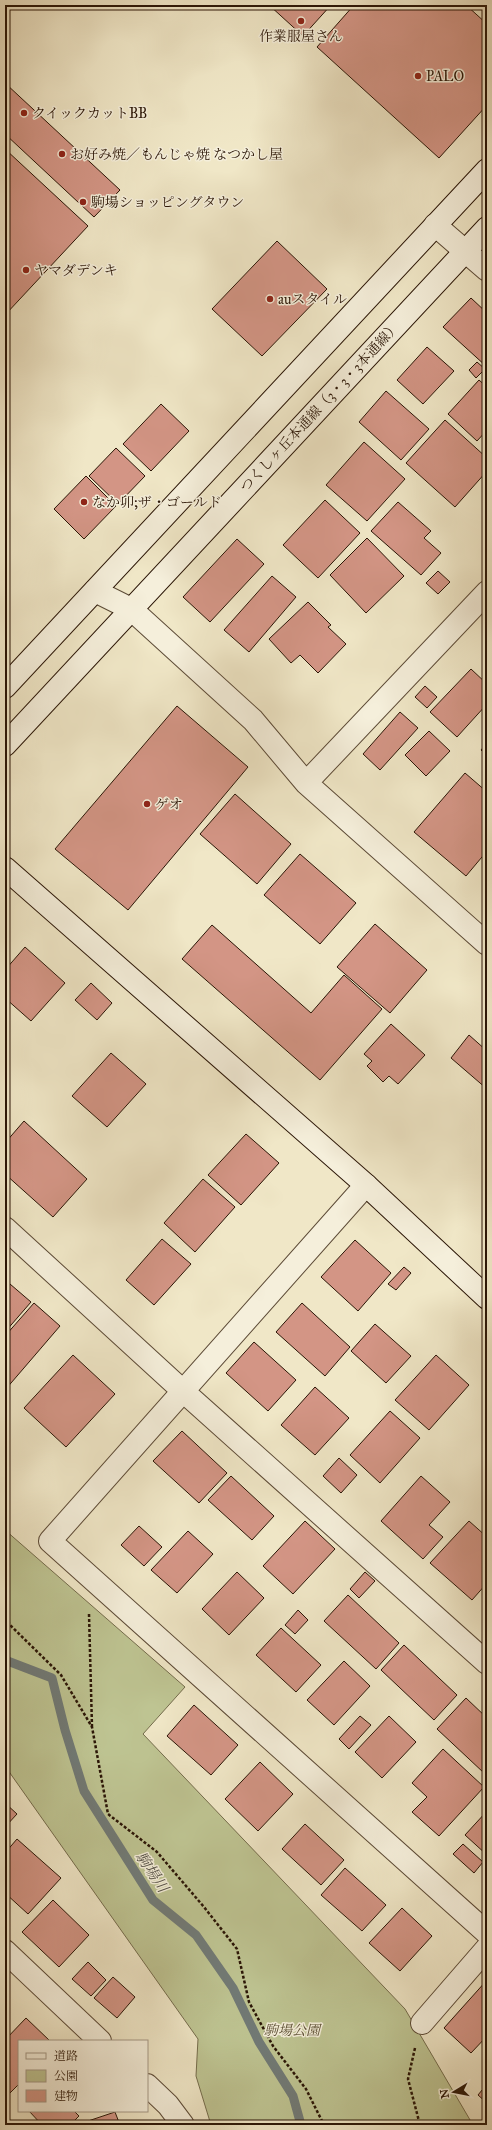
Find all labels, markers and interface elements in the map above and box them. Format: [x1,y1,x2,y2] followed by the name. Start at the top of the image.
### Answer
[296,16,306,26] marker: 作業服屋さん
[259,28,343,45] place label: 作業服屋さん
[426,68,464,85] place label: PALO
[413,71,423,81] marker: PALO
[32,105,147,122] place label: クイックカットBB
[19,108,29,118] marker: クイックカットBB
[70,146,283,163] place label: お好み焼／もんじゃ焼 なつかし屋
[57,149,67,159] marker: お好み焼／もんじゃ焼 なつかし屋
[91,194,244,211] place label: 駒場ショッピングタウン
[78,197,88,207] marker: 駒場ショッピングタウン
[34,262,118,279] place label: ヤマダデンキ
[21,265,31,275] marker: ヤマダデンキ
[278,291,347,308] place label: auスタイル
[265,294,275,304] marker: auスタイル
[236,318,404,496] street label: つくしヶ丘本通線（3・3・3本通線）
[92,494,222,511] place label: なか卯;ザ・ゴールド
[79,497,89,507] marker: なか卯;ザ・ゴールド
[155,796,183,813] place label: ゲオ
[142,799,152,809] marker: ゲオ
[132,1848,173,1897] water label: 駒場川
[264,2022,322,2039] park label: 駒場公園
[18,2040,148,2112] legend
[54,2049,78,2063] text: 道路
[54,2069,78,2083] text: 公園
[434,2072,474,2112] north arrow
[437,2087,452,2099] text: N
[54,2089,78,2103] text: 建物

